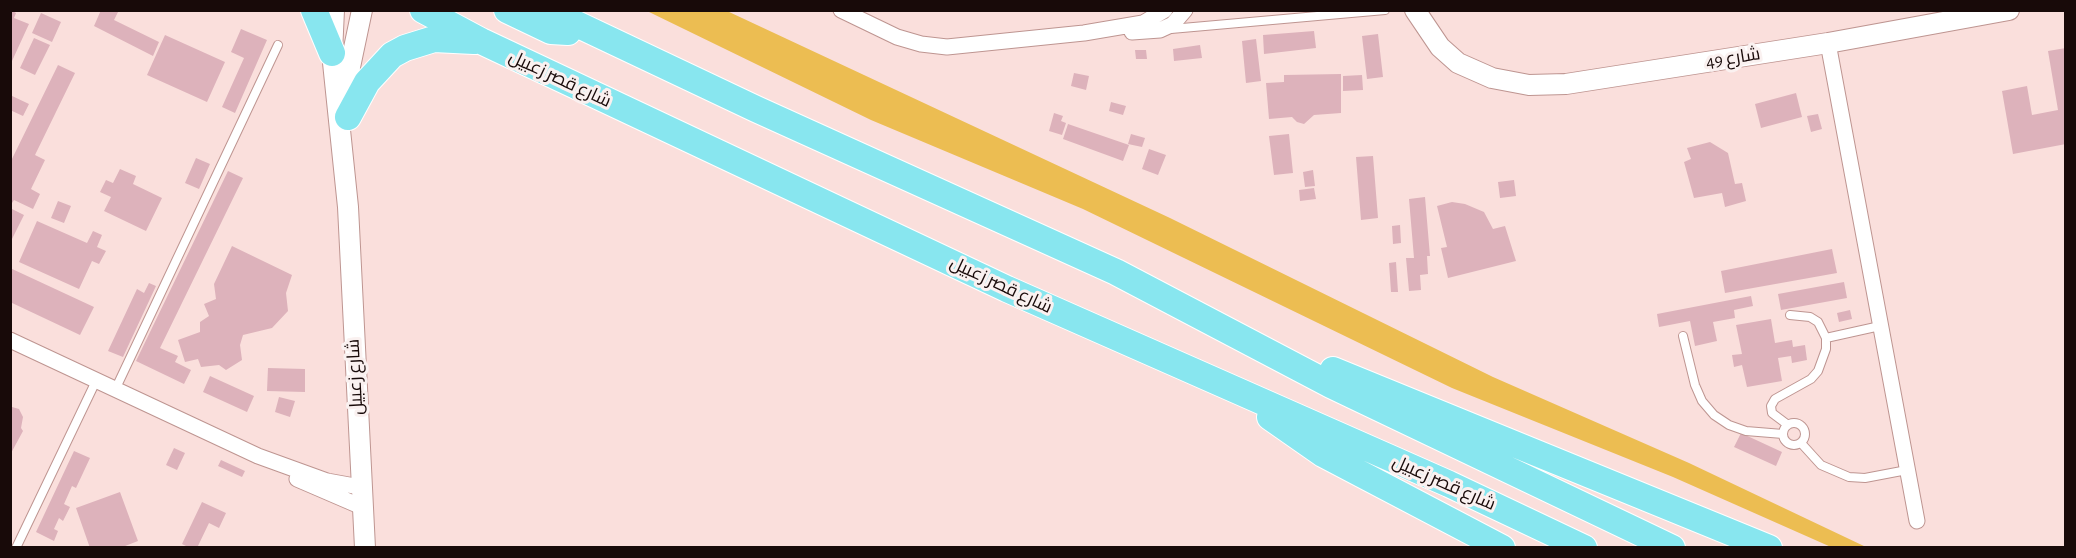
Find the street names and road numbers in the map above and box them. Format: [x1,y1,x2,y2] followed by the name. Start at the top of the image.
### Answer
[1704,43,1762,73] street label: شارع 49
[505,46,615,112] street label: شارع قصر زعبيل
[946,252,1056,318] street label: شارع قصر زعبيل
[342,338,368,416] street label: شارع زعبيل
[1389,451,1499,515] street label: شارع قصر زعبيل

